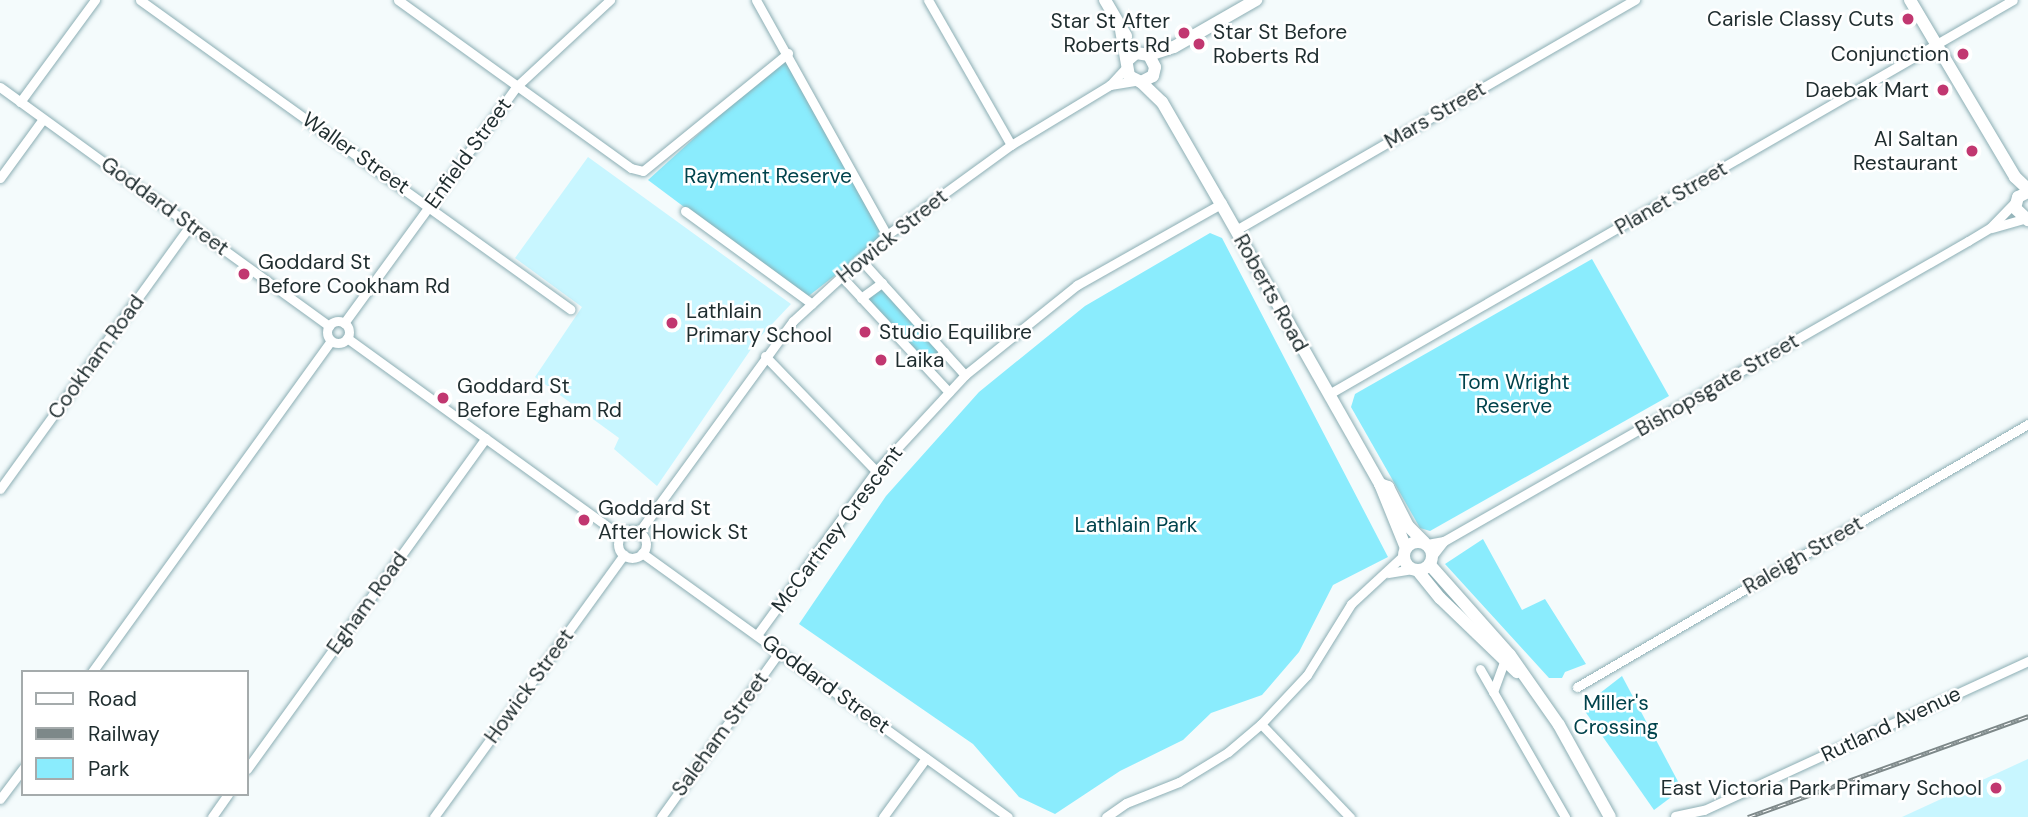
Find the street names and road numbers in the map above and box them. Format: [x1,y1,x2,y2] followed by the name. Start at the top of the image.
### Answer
[1380,76,1490,154] street label: Mars Street
[419,93,517,213] street label: Enfield Street
[298,107,414,199] street label: Waller Street
[96,151,234,261] street label: Goddard Street
[1610,156,1732,240] street label: Planet Street
[832,184,952,288] street label: Howick Street
[1228,230,1314,356] street label: Roberts Road
[43,290,149,424] street label: Cookham Road
[1631,328,1803,442] street label: Bishopsgate Street
[766,441,908,617] street label: McCartney Crescent
[1739,511,1867,599] street label: Raleigh Street
[321,547,413,659] street label: Egham Road
[479,624,579,748] street label: Howick Street
[757,629,895,739] street label: Goddard Street
[666,667,774,801] street label: Saleham Street
[1817,681,1965,767] street label: Rutland Avenue

